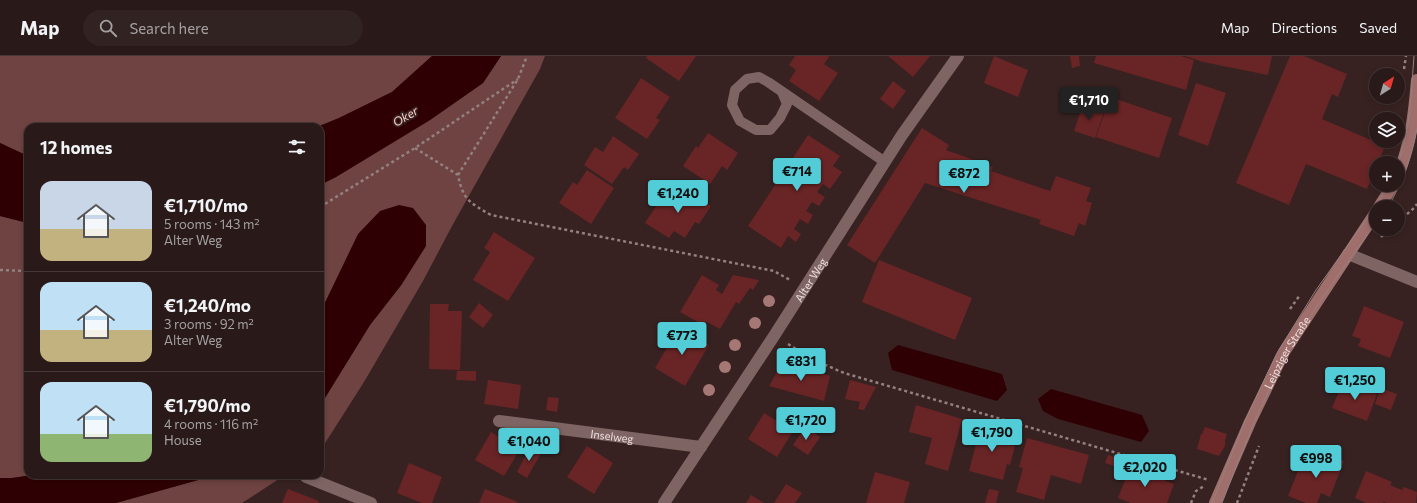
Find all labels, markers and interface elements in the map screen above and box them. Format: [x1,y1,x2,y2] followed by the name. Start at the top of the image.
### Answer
[83,10,363,46] search box
[20,16,59,39] text: Map
[97,17,119,39] icon: search
[129,19,209,37] text: Search here
[1221,19,1250,36] text: Map
[1272,19,1337,36] text: Directions
[1359,19,1397,36] text: Saved
[1369,68,1405,104] north arrow
[1369,68,1405,236] map controls
[1056,87,1122,121] pin: €1,710
[1069,92,1109,108] text: €1,710
[390,102,421,129] water label: Oker
[1369,112,1405,148] button: layers
[286,136,308,158] icon: filters
[40,137,112,158] text: 12 homes
[1369,156,1405,192] button: +
[773,158,821,192] pin: €714
[940,160,988,194] pin: €872
[782,163,812,179] text: €714
[948,165,980,181] text: €872
[645,180,711,214] pin: €1,240
[657,185,699,201] text: €1,240
[164,195,248,216] text: €1,710/mo
[72,197,120,245] icon: home
[1369,200,1405,236] button: −
[164,216,260,232] text: 5 rooms · 143 m²
[164,232,222,248] text: Alter Weg
[791,255,829,304] street label: Alter Weg
[164,295,251,316] text: €1,240/mo
[72,298,120,346] icon: home
[1261,313,1312,391] street label: Leipziger Straße
[164,316,254,332] text: 3 rooms · 92 m²
[658,322,706,356] pin: €773
[666,327,698,343] text: €773
[164,332,222,348] text: Alter Weg
[777,348,825,382] pin: €831
[786,353,816,369] text: €831
[1322,367,1388,401] pin: €1,250
[1334,372,1376,388] text: €1,250
[164,395,251,416] text: €1,790/mo
[72,398,120,446] icon: home
[773,407,839,441] pin: €1,720
[785,412,827,428] text: €1,720
[164,416,258,432] text: 4 rooms · 116 m²
[959,419,1025,453] pin: €1,790
[971,424,1013,440] text: €1,790
[590,426,634,445] street label: Inselweg
[496,428,562,462] pin: €1,040
[164,432,202,448] text: House
[507,433,551,449] text: €1,040
[1292,445,1340,479] pin: €998
[1299,450,1333,466] text: €998
[1112,454,1178,488] pin: €2,020
[1123,459,1167,475] text: €2,020

